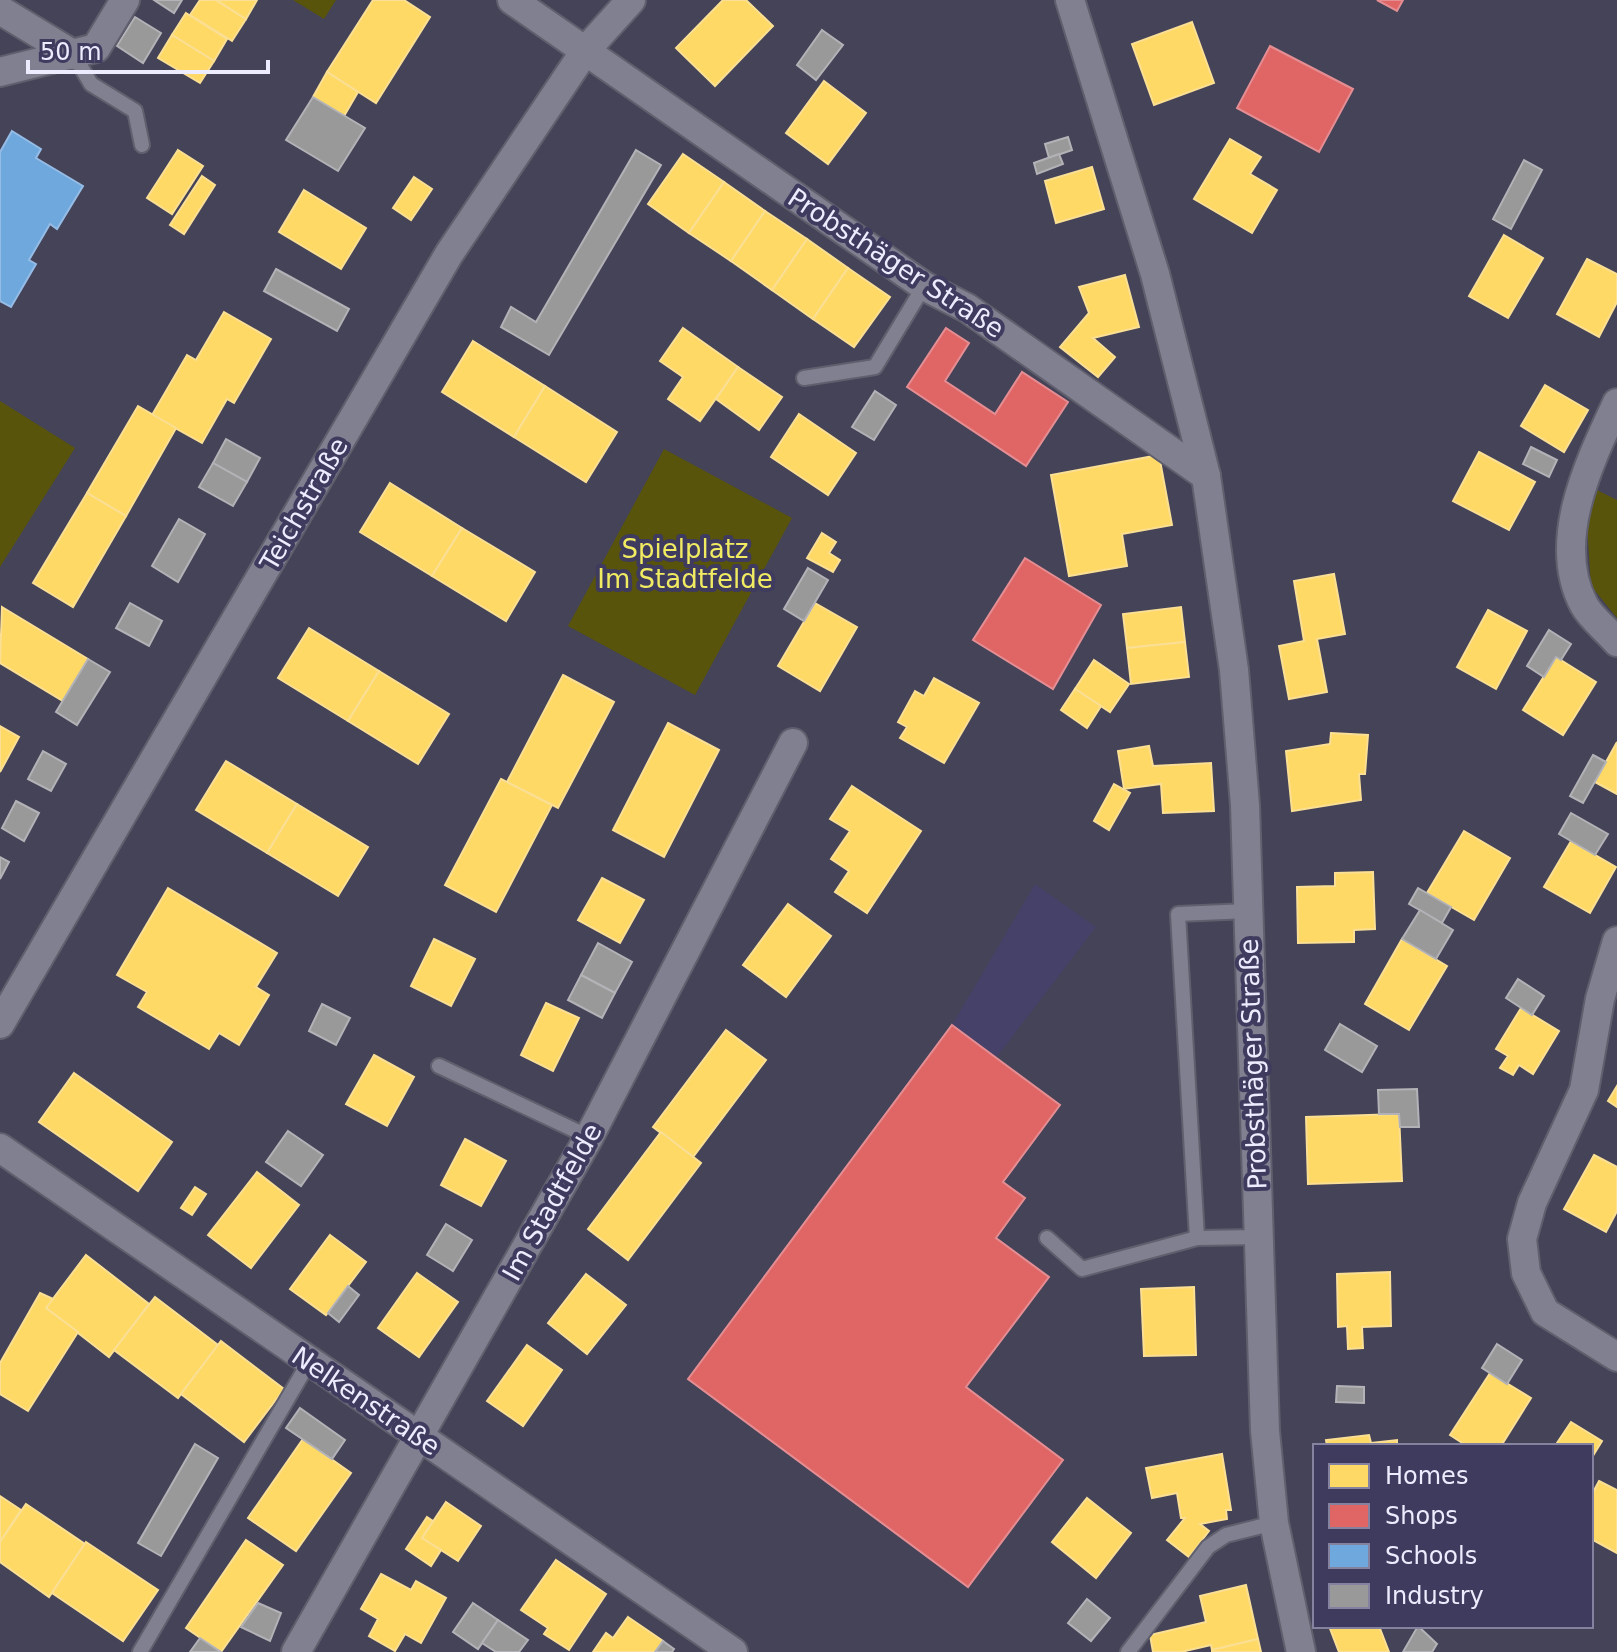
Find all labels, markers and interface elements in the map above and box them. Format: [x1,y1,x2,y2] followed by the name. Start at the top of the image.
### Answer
[28,24,268,74] scale bar
[40,38,102,66] text: 50 m
[783,182,1009,344] street label: Probsthäger Straße
[253,432,354,577] street label: Teichstraße
[597,534,773,594] park label: Spielplatz Im Stadtfelde
[1234,938,1272,1190] street label: Probsthäger Straße
[496,1118,608,1286] street label: Im Stadtfelde
[286,1340,446,1462] street label: Nelkenstraße
[1313,1444,1593,1628] legend
[1385,1462,1468,1490] text: Homes
[1385,1502,1458,1530] text: Shops
[1385,1542,1477,1570] text: Schools
[1385,1582,1484,1610] text: Industry

